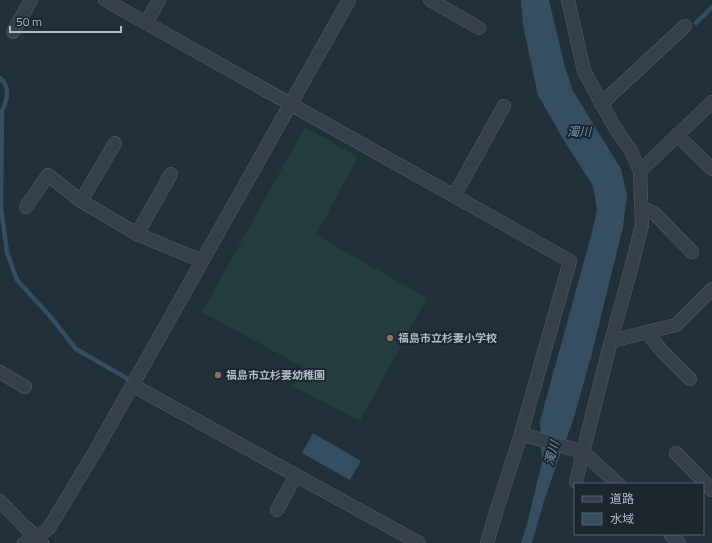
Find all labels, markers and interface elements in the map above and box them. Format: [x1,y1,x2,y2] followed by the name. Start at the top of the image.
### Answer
[10,8,121,34] scale bar
[16,12,42,31] text: 50 m
[567,122,593,141] water label: 濁川
[398,330,497,346] place label: 福島市立杉妻小学校
[385,333,395,343] marker: 福島市立杉妻小学校
[226,367,325,383] place label: 福島市立杉妻幼稚園
[213,370,223,380] marker: 福島市立杉妻幼稚園
[539,437,565,467] water label: 濁川
[574,483,704,535] legend
[610,489,634,508] text: 道路
[610,509,634,528] text: 水域

